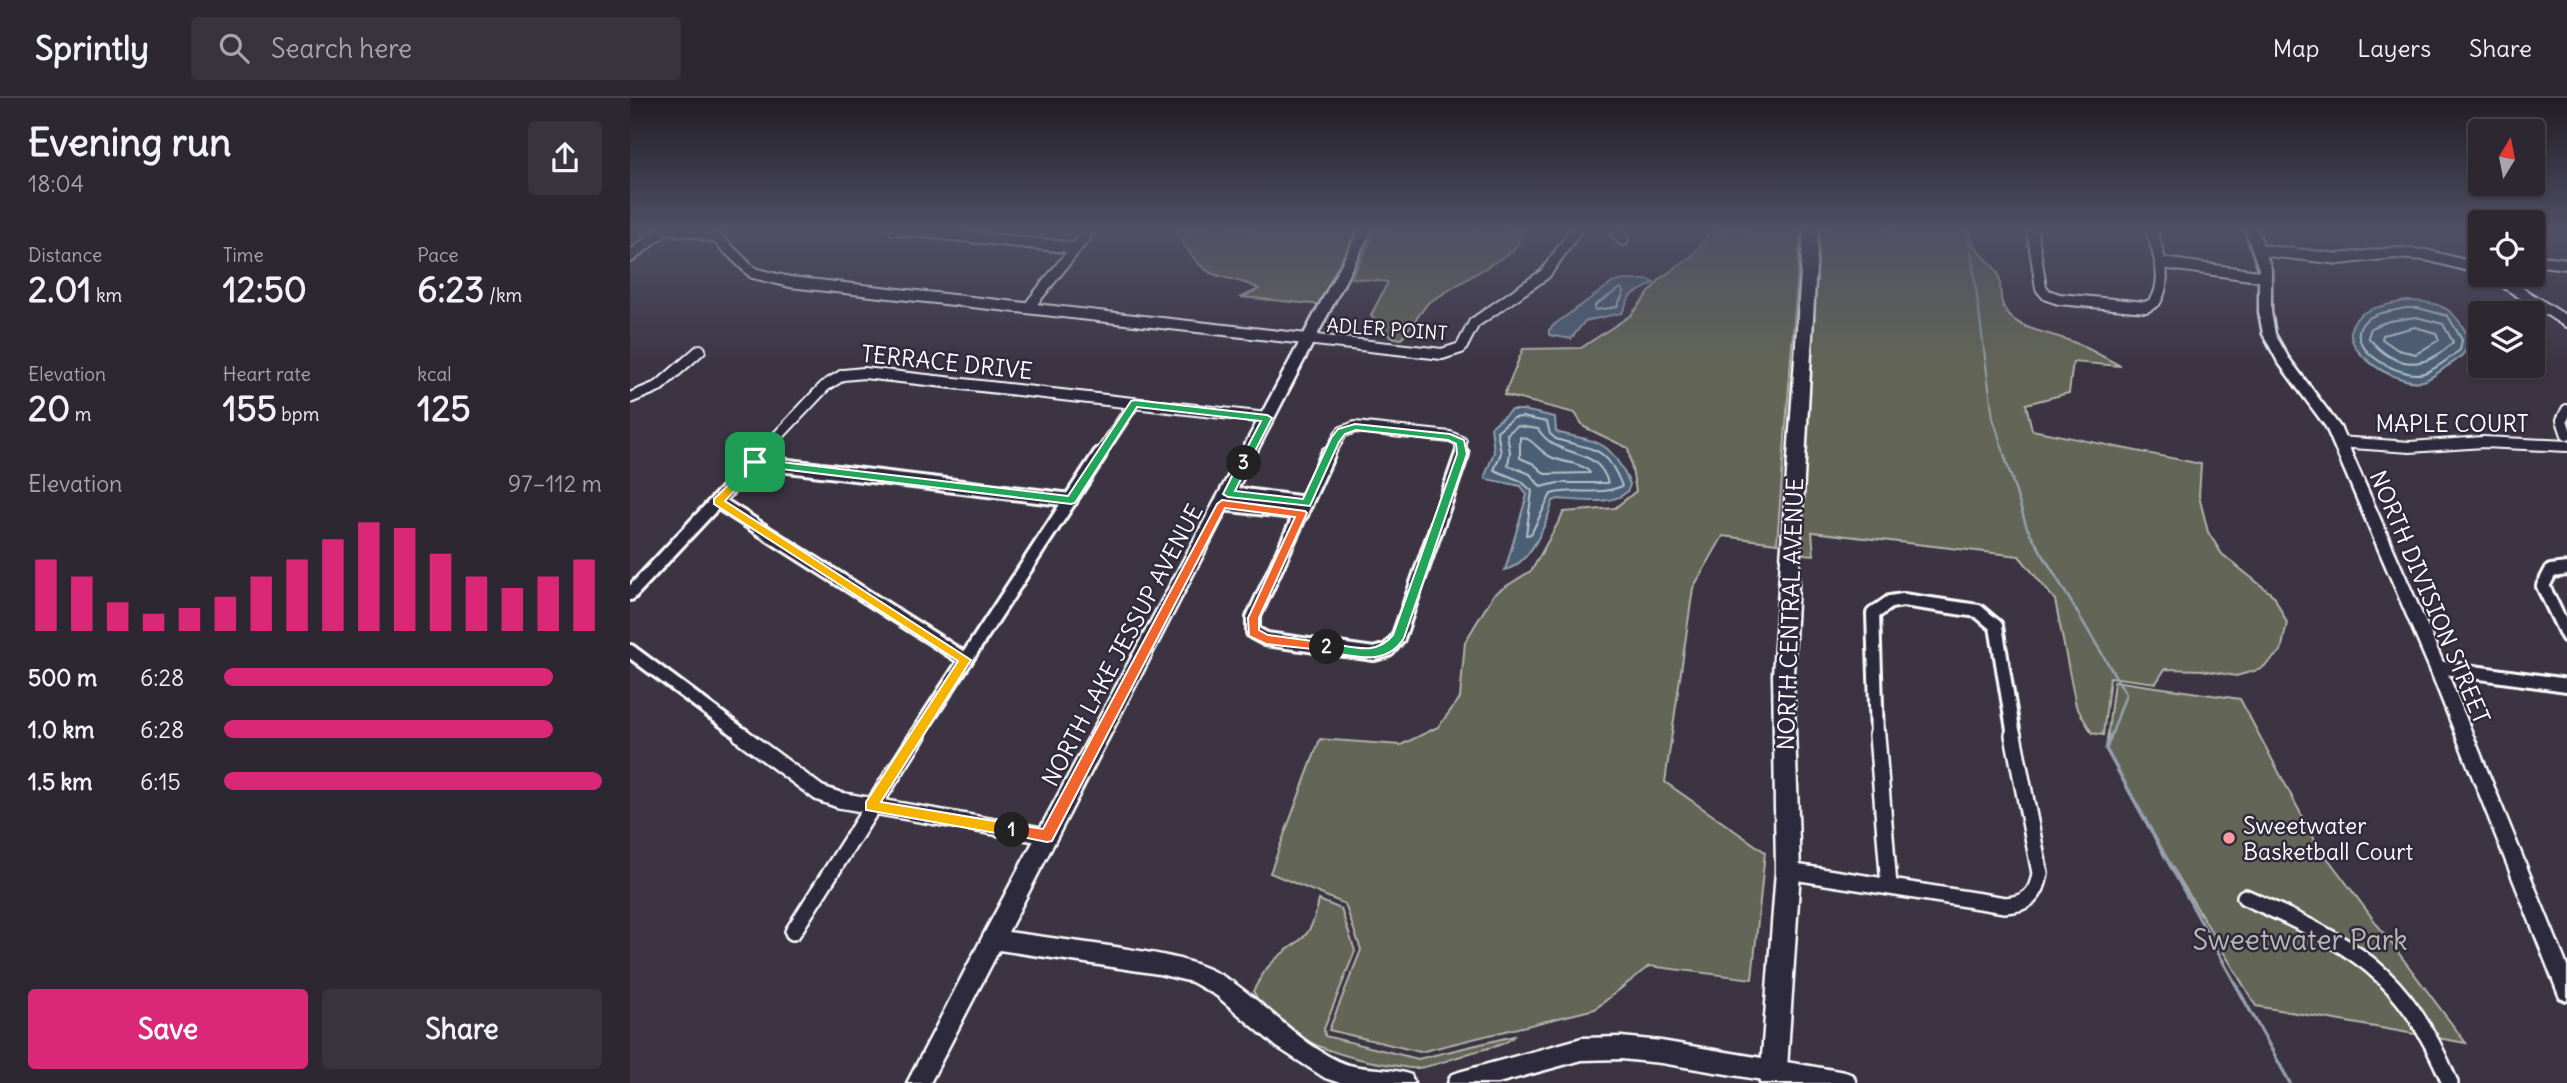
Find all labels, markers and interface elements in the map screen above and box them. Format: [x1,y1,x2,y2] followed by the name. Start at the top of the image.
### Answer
[191,17,681,80] search box
[35,27,149,69] text: Sprintly
[215,29,253,67] icon: search
[271,32,412,65] text: Search here
[2273,33,2319,63] text: Map
[2357,33,2431,63] text: Layers
[2469,33,2532,63] text: Share
[28,119,231,166] text: Evening run
[2468,119,2544,196] north arrow
[2468,119,2545,378] map controls
[528,121,602,195] button: share
[28,169,84,198] text: 18:04
[2468,210,2545,287] button: locate
[28,243,102,267] text: Distance
[223,243,264,267] text: Time
[417,243,459,267] text: Pace
[28,267,91,311] text: 2.01
[223,267,307,311] text: 12:50
[417,267,485,311] text: 6:23
[91,283,122,307] text: km
[485,283,522,307] text: /km
[2468,301,2545,378] button: layers
[1326,313,1448,345] street label: ADLER POINT
[860,339,1034,385] street label: TERRACE DRIVE
[28,362,106,386] text: Elevation
[223,362,311,386] text: Heart rate
[417,362,452,386] text: kcal
[28,386,70,430] text: 20
[223,386,277,430] text: 155
[417,386,471,430] text: 125
[70,402,91,426] text: m
[277,402,319,426] text: bpm
[2375,409,2529,438] street label: MAPLE COURT
[725,432,785,492] pin
[736,443,774,481] icon: arrive
[1226,446,1262,480] pin: 3
[1238,450,1249,474] text: 3
[2363,466,2497,728] street label: NORTH DIVISION STREET
[28,469,122,498] text: Elevation
[508,469,602,498] text: 97–112 m
[1771,477,1809,751] street label: NORTH CENTRAL AVENUE
[1035,499,1209,791] street label: NORTH LAKE JESSUP AVENUE
[1310,630,1344,664] pin: 2
[1321,634,1332,658] text: 2
[28,663,97,692] text: 500 m
[140,663,184,692] text: 6:28
[28,715,94,744] text: 1.0 km
[140,715,184,744] text: 6:28
[28,767,93,796] text: 1.5 km
[140,767,181,796] text: 6:15
[2243,811,2414,866] place label: Sweetwater Basketball Court
[994,812,1030,848] pin: 1
[1008,817,1015,841] text: 1
[2221,830,2237,846] marker: Sweetwater Basketball Court
[2192,922,2408,958] park label: Sweetwater Park
[28,989,308,1069] button: Save
[322,989,602,1069] button: Share

